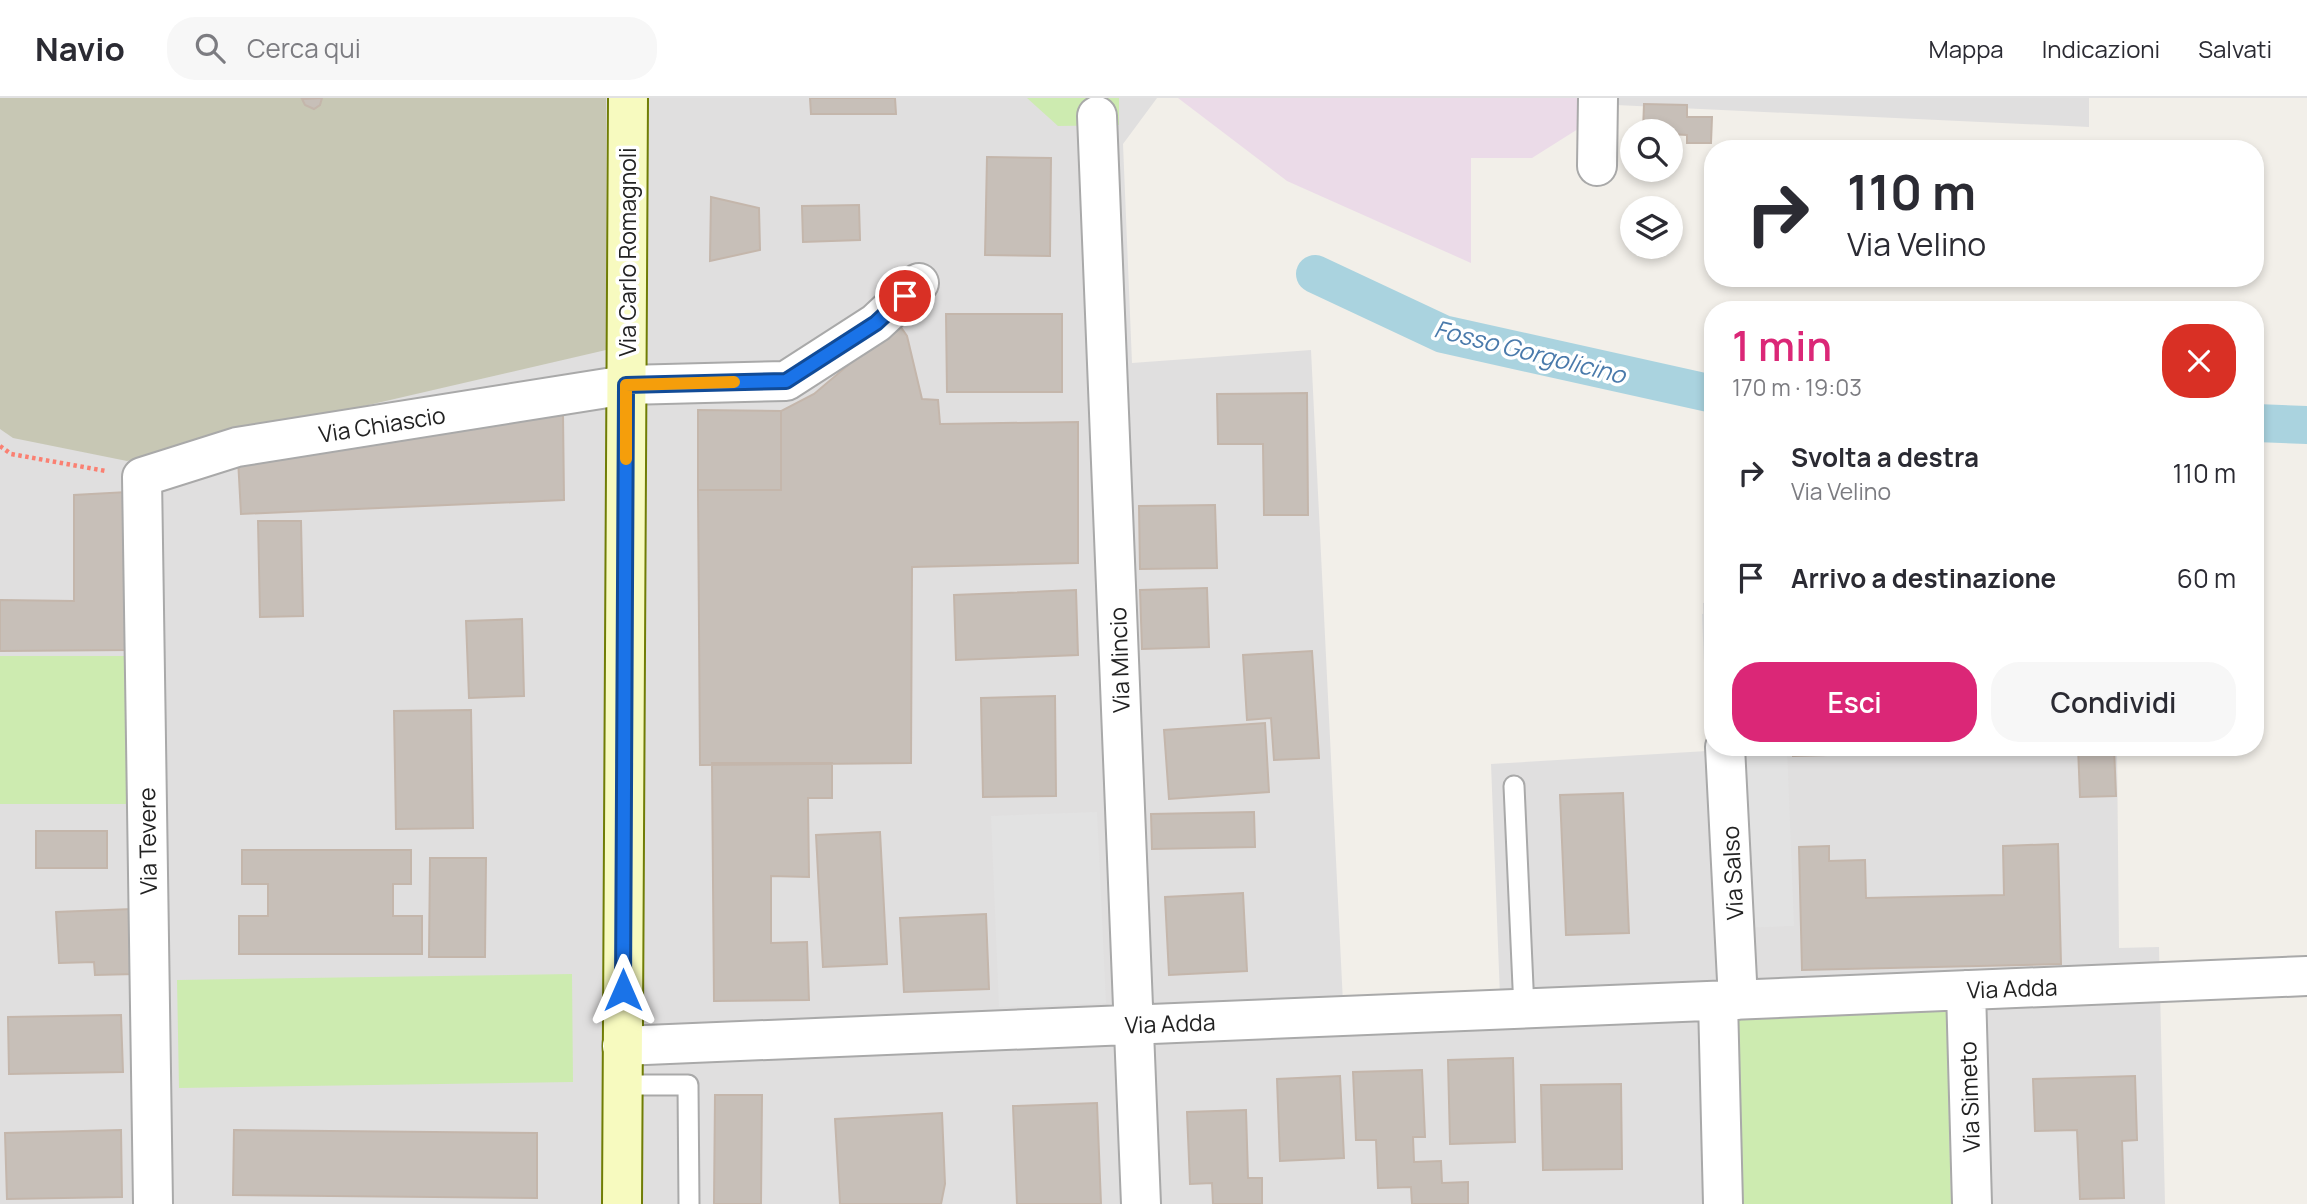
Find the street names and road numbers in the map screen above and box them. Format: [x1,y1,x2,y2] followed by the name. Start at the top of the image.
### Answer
[611,147,643,357] street label: Via Carlo Romagnoli
[316,398,448,450] street label: Via Chiascio
[1101,607,1137,713] street label: Via Mincio
[130,787,164,895] street label: Via Tevere
[1714,825,1750,921] street label: Via Salso
[1966,970,2058,1006] street label: Via Adda
[1124,1005,1216,1041] street label: Via Adda
[1951,1041,1987,1153] street label: Via Simeto

